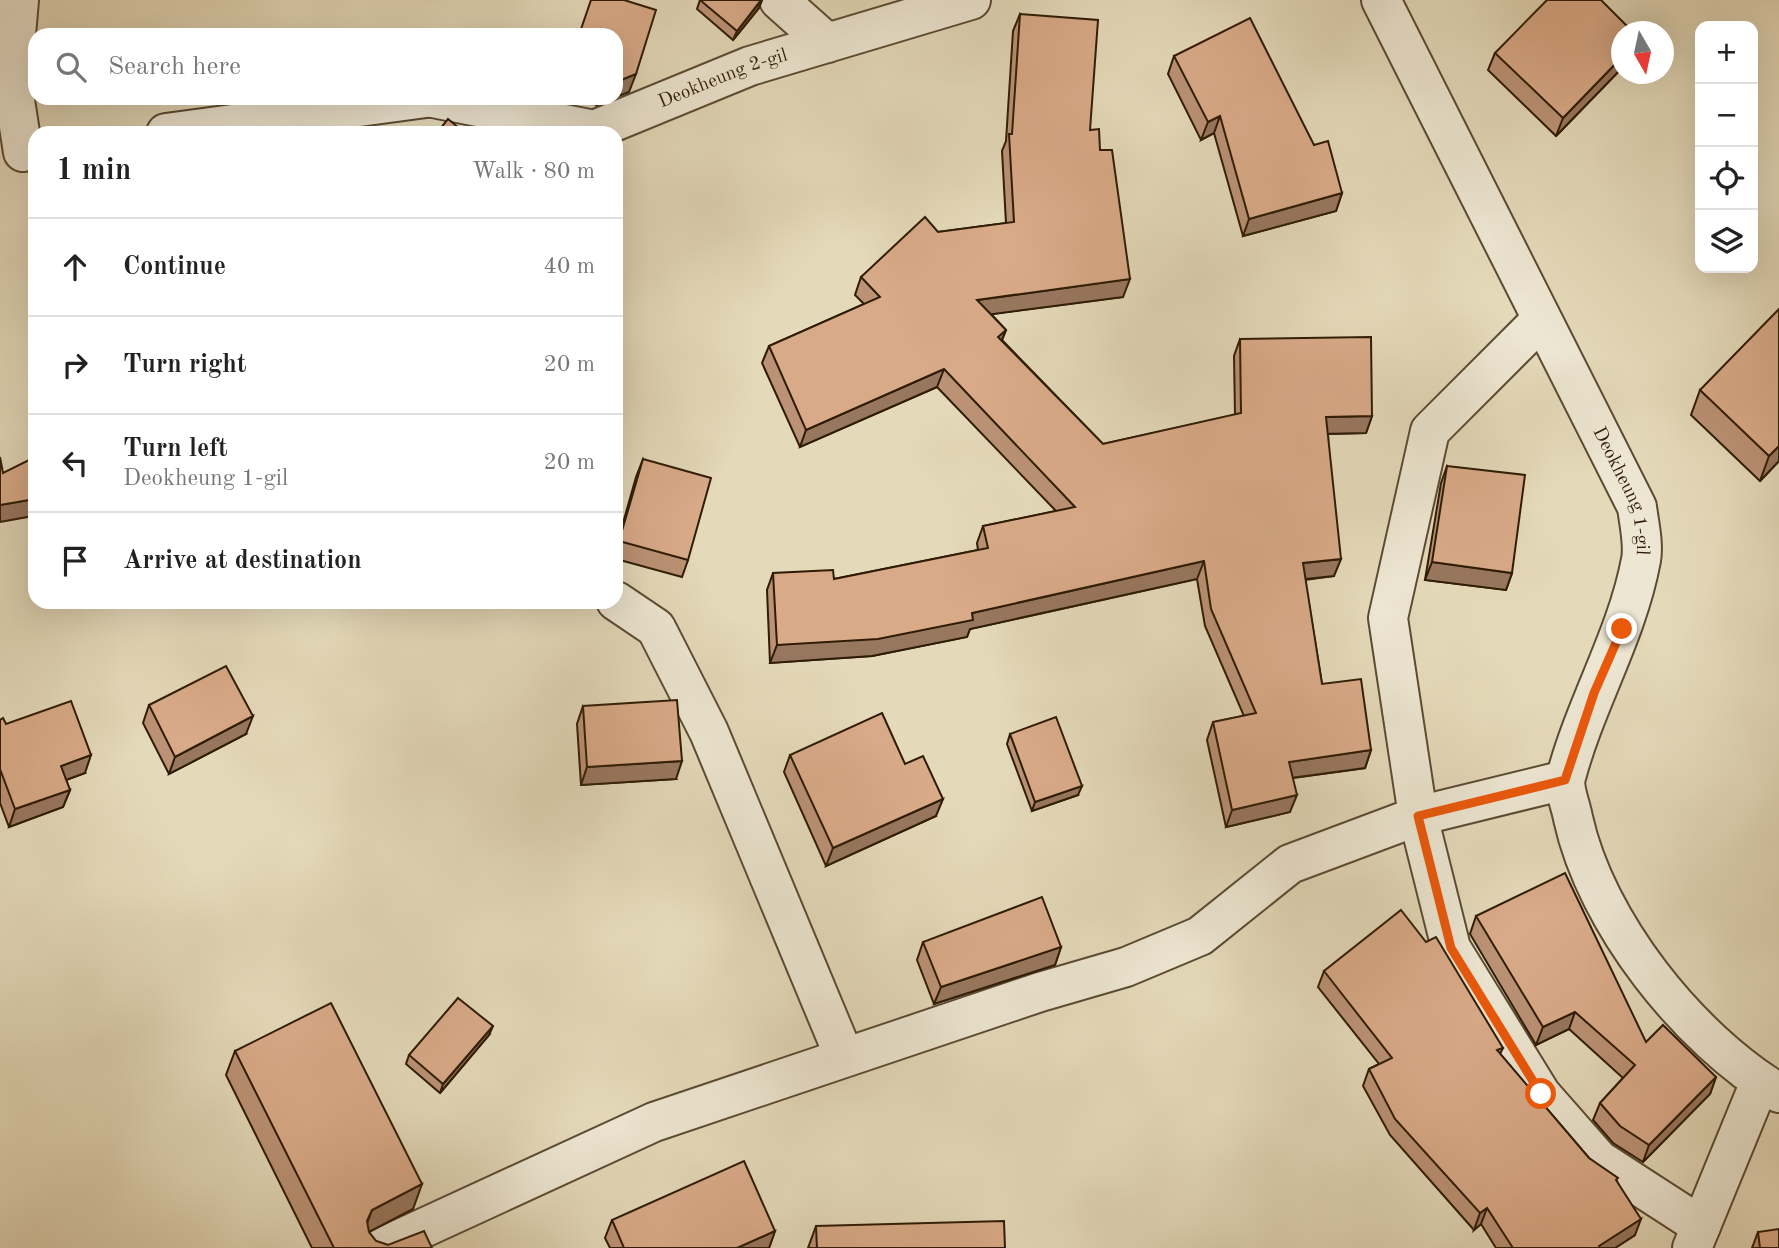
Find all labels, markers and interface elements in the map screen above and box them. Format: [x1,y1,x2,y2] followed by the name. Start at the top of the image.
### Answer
[1611,21,1674,84] north arrow
[1695,21,1758,273] map controls
[1695,21,1758,84] button: +
[28,28,623,105] search box
[656,46,790,112] street label: Deokheung 2-gil
[52,48,90,86] icon: search
[108,54,241,80] text: Search here
[1695,84,1758,147] button: −
[1695,147,1758,210] button: locate
[56,156,131,186] text: 1 min
[472,160,595,183] text: Walk · 80 m
[1695,210,1758,273] button: layers
[56,248,94,286] icon: ahead
[123,254,226,280] text: Continue
[544,255,595,278] text: 40 m
[56,346,94,384] icon: right
[123,352,246,378] text: Turn right
[544,353,595,376] text: 20 m
[1589,424,1651,556] street label: Deokheung 1-gil
[123,436,228,462] text: Turn left
[56,444,94,482] icon: left
[544,451,595,474] text: 20 m
[123,467,288,490] text: Deokheung 1-gil
[56,542,94,580] icon: arrive
[123,548,362,574] text: Arrive at destination
[1606,613,1637,644] route end
[1525,1078,1556,1109] route start

